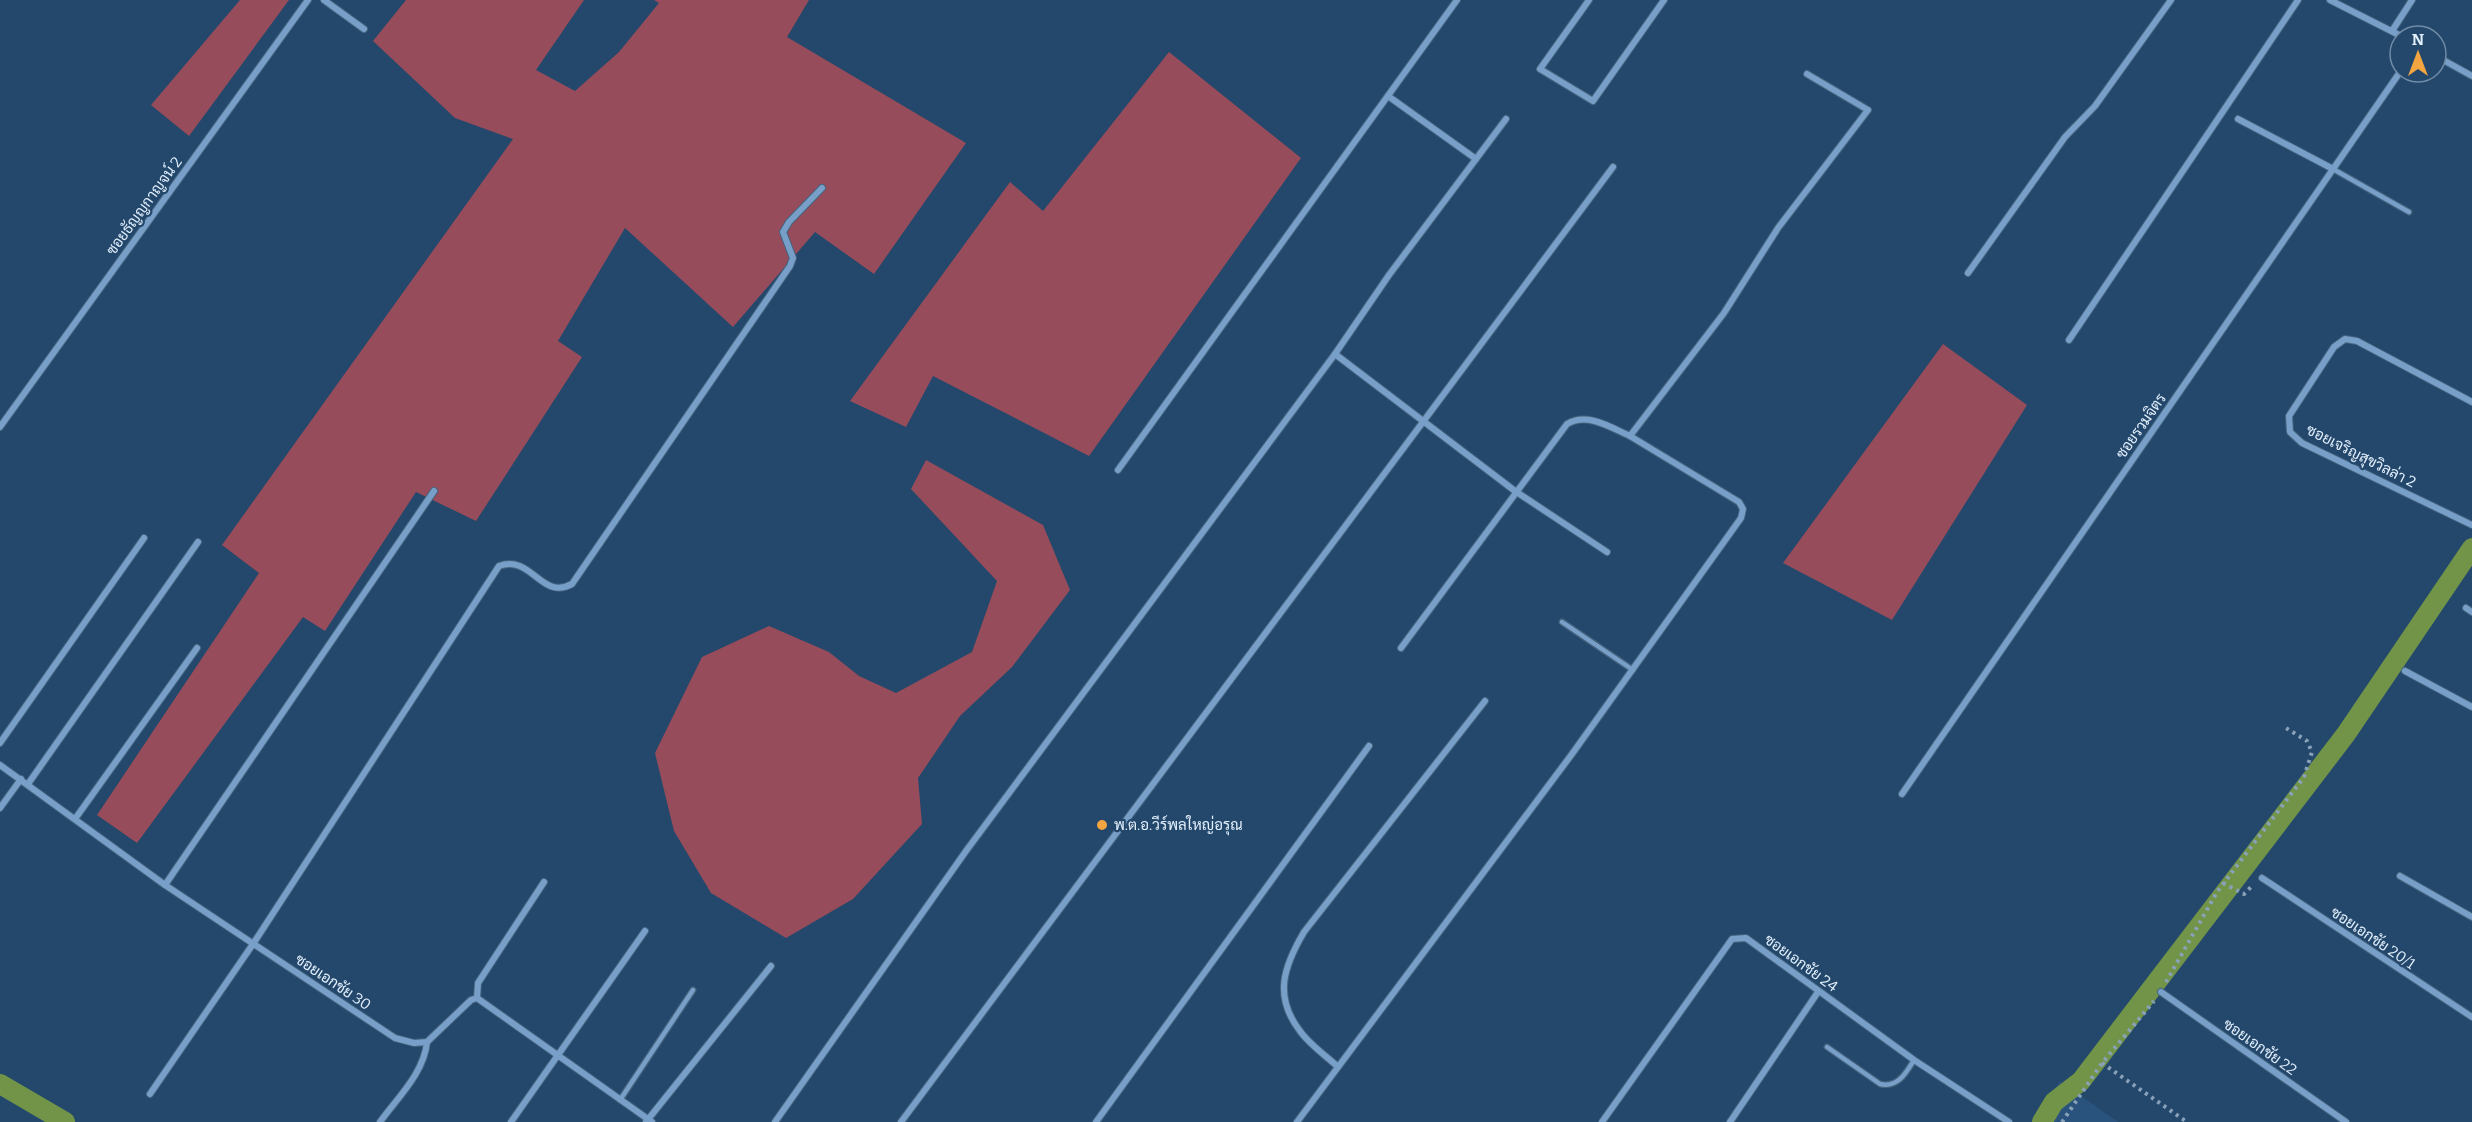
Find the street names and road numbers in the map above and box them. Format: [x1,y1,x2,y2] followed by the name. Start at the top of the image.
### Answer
[102,153,186,259] street label: ซอยธัญญกาญจน์ 2
[2112,390,2170,462] street label: ซอยรวมจิตร
[2302,420,2419,493] street label: ซอยเจริญสุขวิลล่า 2
[2327,903,2419,973] street label: ซอยเอกชัย 20/1
[1761,930,1841,996] street label: ซอยเอกชัย 24
[292,950,374,1014] street label: ซอยเอกชัย 30
[2220,1015,2300,1079] street label: ซอยเอกชัย 22

